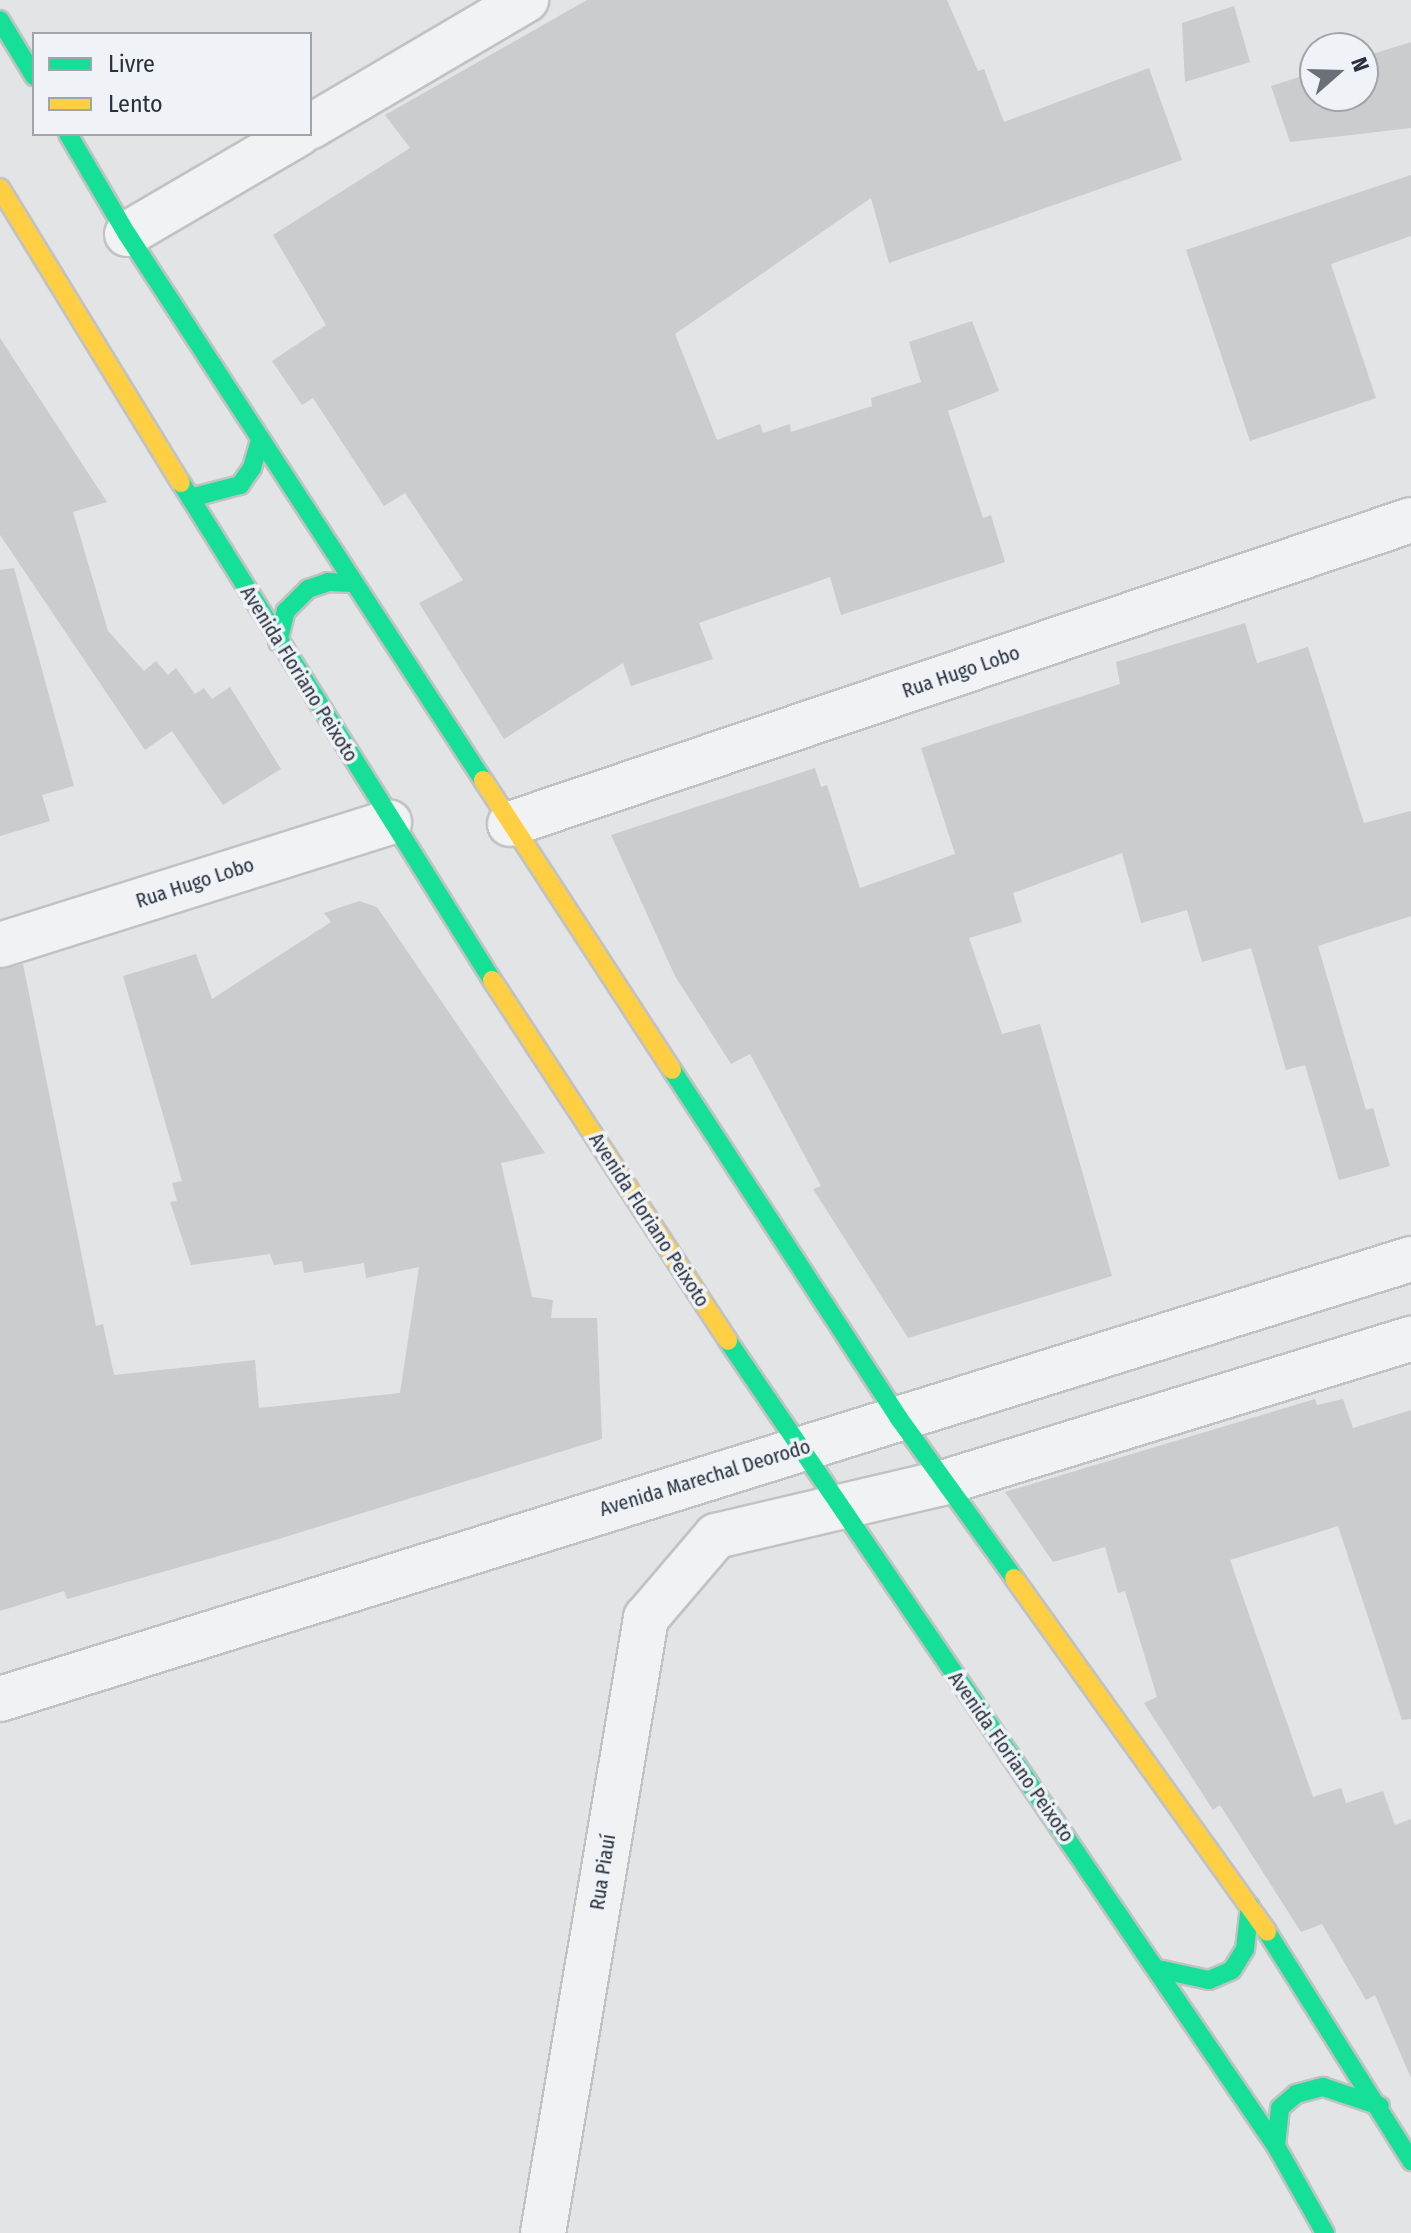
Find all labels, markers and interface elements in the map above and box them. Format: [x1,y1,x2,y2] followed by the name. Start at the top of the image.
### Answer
[32,32,312,136] legend
[1299,32,1379,112] north arrow
[108,50,155,78] text: Livre
[1345,53,1375,75] text: N
[108,90,163,118] text: Lento
[235,582,363,766] street label: Avenida Floriano Peixoto
[899,641,1023,703] street label: Rua Hugo Lobo
[133,853,257,913] street label: Rua Hugo Lobo
[584,1129,714,1311] street label: Avenida Floriano Peixoto
[597,1434,813,1522] street label: Avenida Marechal Deorodo
[943,1667,1079,1847] street label: Avenida Floriano Peixoto
[585,1832,621,1912] street label: Rua Piauí

